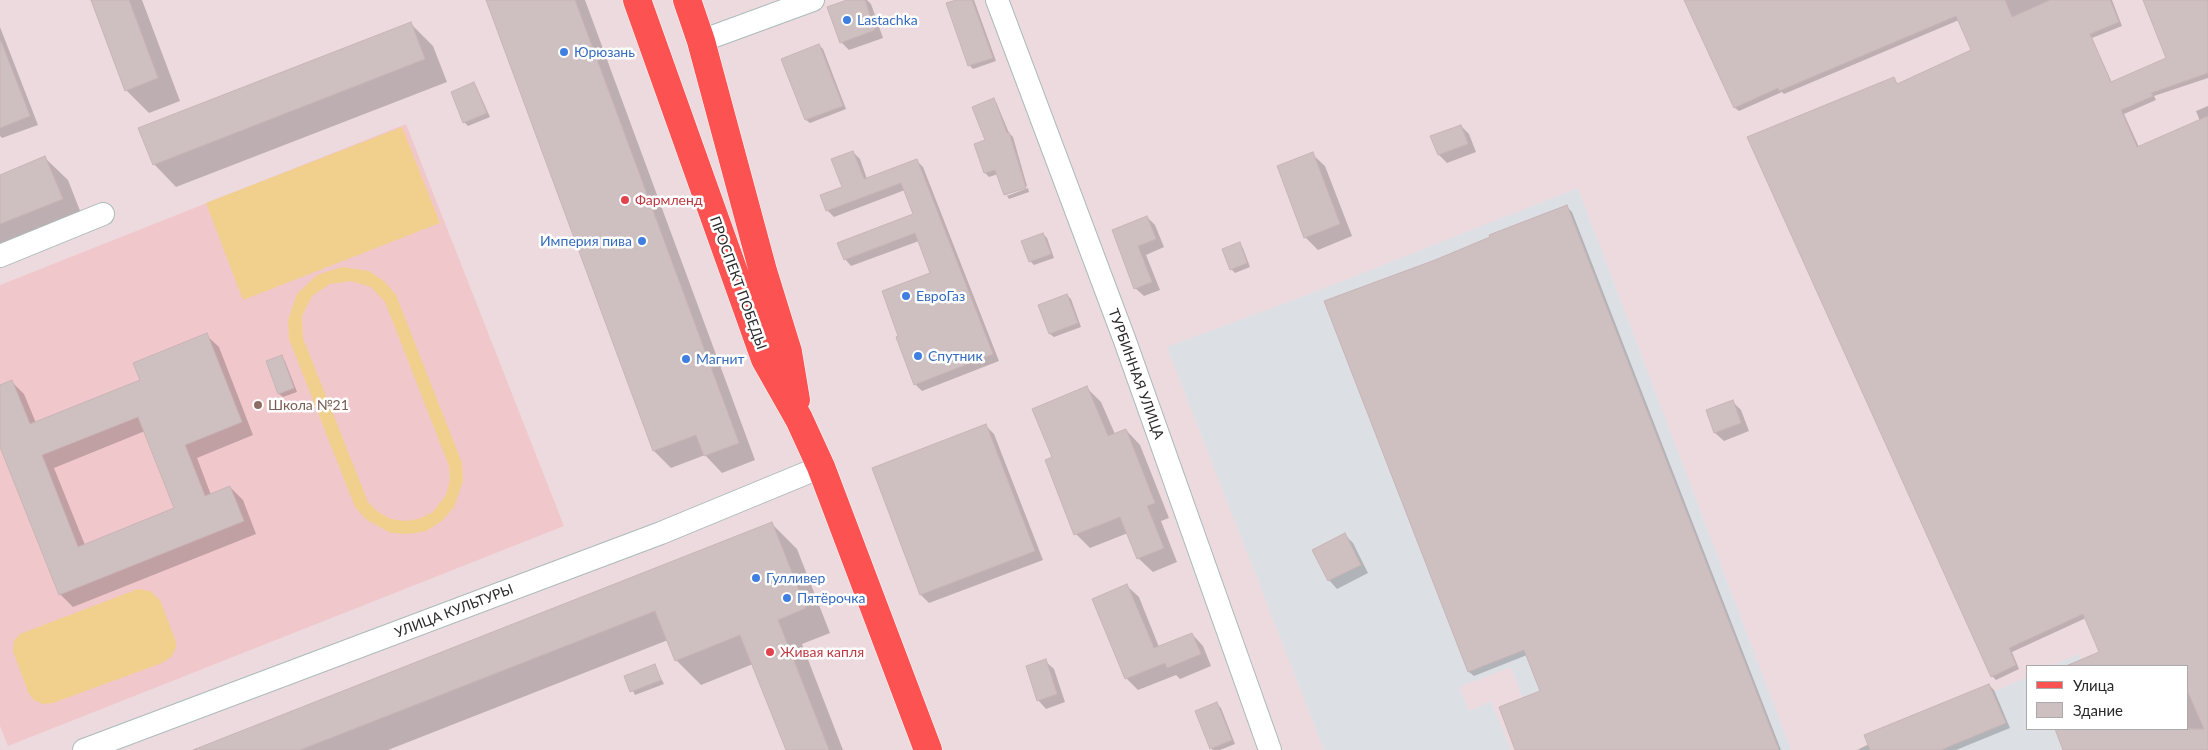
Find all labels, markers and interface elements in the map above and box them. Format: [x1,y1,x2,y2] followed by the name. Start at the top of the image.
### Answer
[857,12,918,28] place label: Lastachka
[841,14,853,26] marker: Lastachka
[574,44,635,60] place label: Юрюзань
[558,46,570,58] marker: Юрюзань
[635,192,703,208] place label: Фармленд
[619,194,631,206] marker: Фармленд
[706,214,770,352] street label: ПРОСПЕКТ ПОБЕДЫ
[540,233,632,249] place label: Империя пива
[636,235,648,247] marker: Империя пива
[916,288,965,304] place label: ЕвроГаз
[900,290,912,302] marker: ЕвроГаз
[1105,306,1167,442] street label: ТУРБИННАЯ УЛИЦА
[928,348,983,364] place label: Спутник
[912,350,924,362] marker: Спутник
[696,351,745,367] place label: Магнит
[680,353,692,365] marker: Магнит
[268,397,349,413] place label: Школа №21
[252,399,264,411] marker: Школа №21
[766,570,825,586] place label: Гулливер
[750,572,762,584] marker: Гулливер
[392,581,516,641] street label: УЛИЦА КУЛЬТУРЫ
[797,590,865,606] place label: Пятёрочка
[781,592,793,604] marker: Пятёрочка
[780,644,864,660] place label: Живая капля
[764,646,776,658] marker: Живая капля
[2026,665,2188,730] legend
[2073,676,2114,694] text: Улица
[2073,701,2123,719] text: Здание

